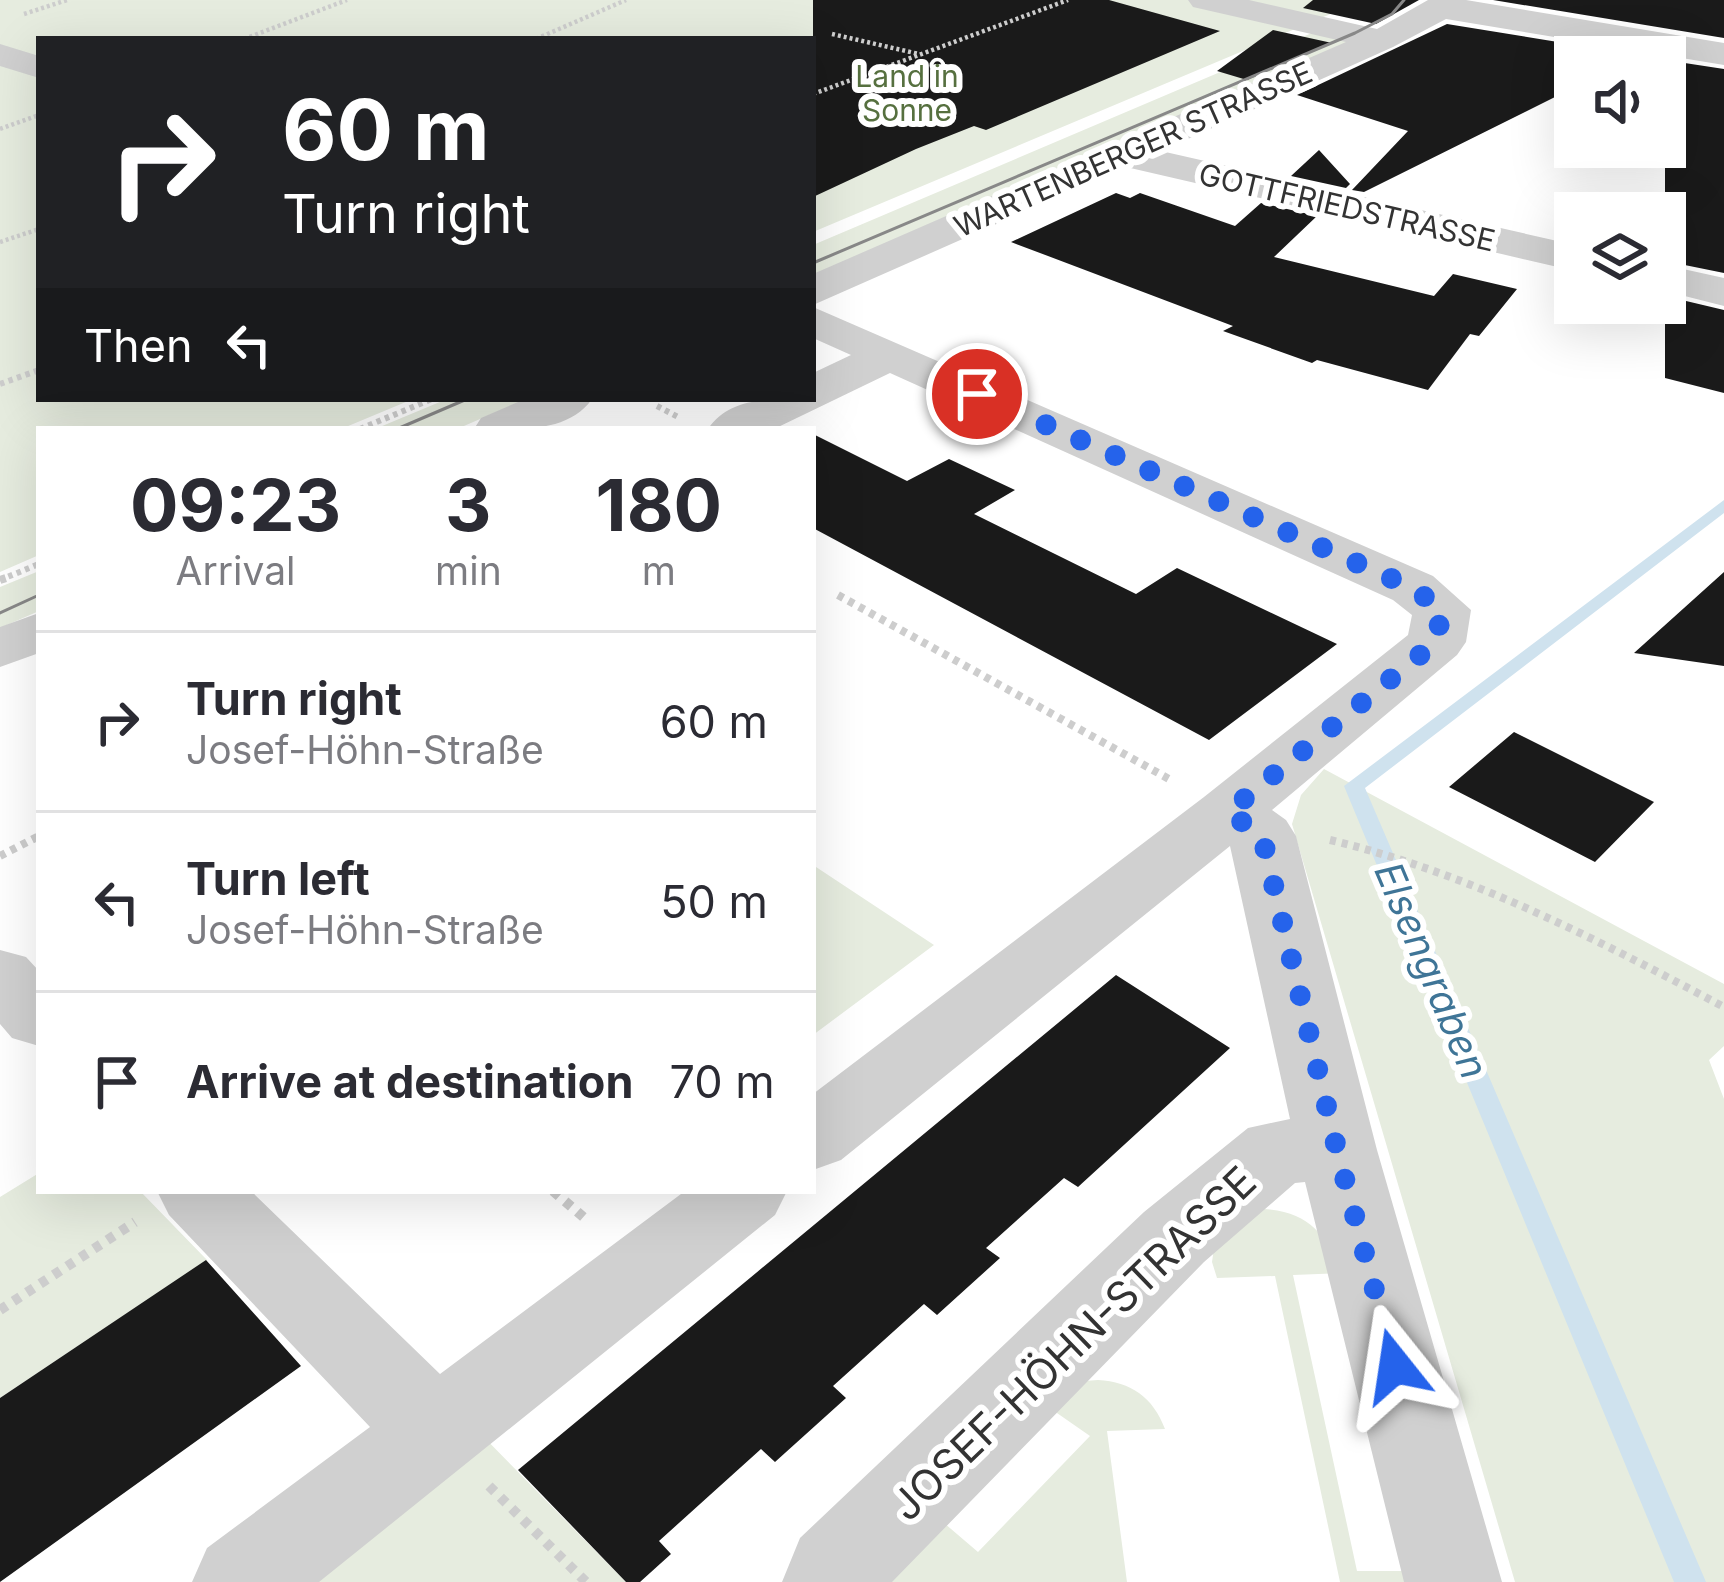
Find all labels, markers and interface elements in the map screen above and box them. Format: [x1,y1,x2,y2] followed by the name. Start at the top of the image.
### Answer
[1554,36,1686,324] map controls
[1554,36,1686,168] button: sound
[948,54,1318,244] street label: WARTENBERGER STRASSE
[855,58,959,128] park label: Land in Sonne
[282,79,490,180] text: 60 m
[84,84,240,240] icon: right
[1195,155,1499,259] street label: GOTTFRIEDSTRASSE
[282,181,530,246] text: Turn right
[1554,192,1686,324] button: layers
[216,312,282,378] icon: left
[84,318,192,373] text: Then
[926,343,1028,445] pin
[944,361,1010,427] icon: arrive
[130,461,341,548] text: 09:23
[445,461,492,548] text: 3
[596,461,722,548] text: 180
[176,547,296,594] text: Arrival
[435,547,502,594] text: min
[642,547,676,594] text: m
[186,671,402,726] text: Turn right
[84,689,150,755] icon: right
[660,694,768,749] text: 60 m
[186,726,544,773] text: Josef-Höhn-Straße
[186,851,370,906] text: Turn left
[1365,855,1499,1085] water label: Elsengraben
[84,869,150,935] icon: left
[660,874,768,929] text: 50 m
[186,906,544,953] text: Josef-Höhn-Straße
[84,1049,150,1115] icon: arrive
[186,1054,633,1109] text: Arrive at destination
[669,1054,775,1109] text: 70 m
[880,1155,1266,1531] street label: JOSEF-HÖHN-STRASSE
[1332,1303,1458,1429] position arrow

